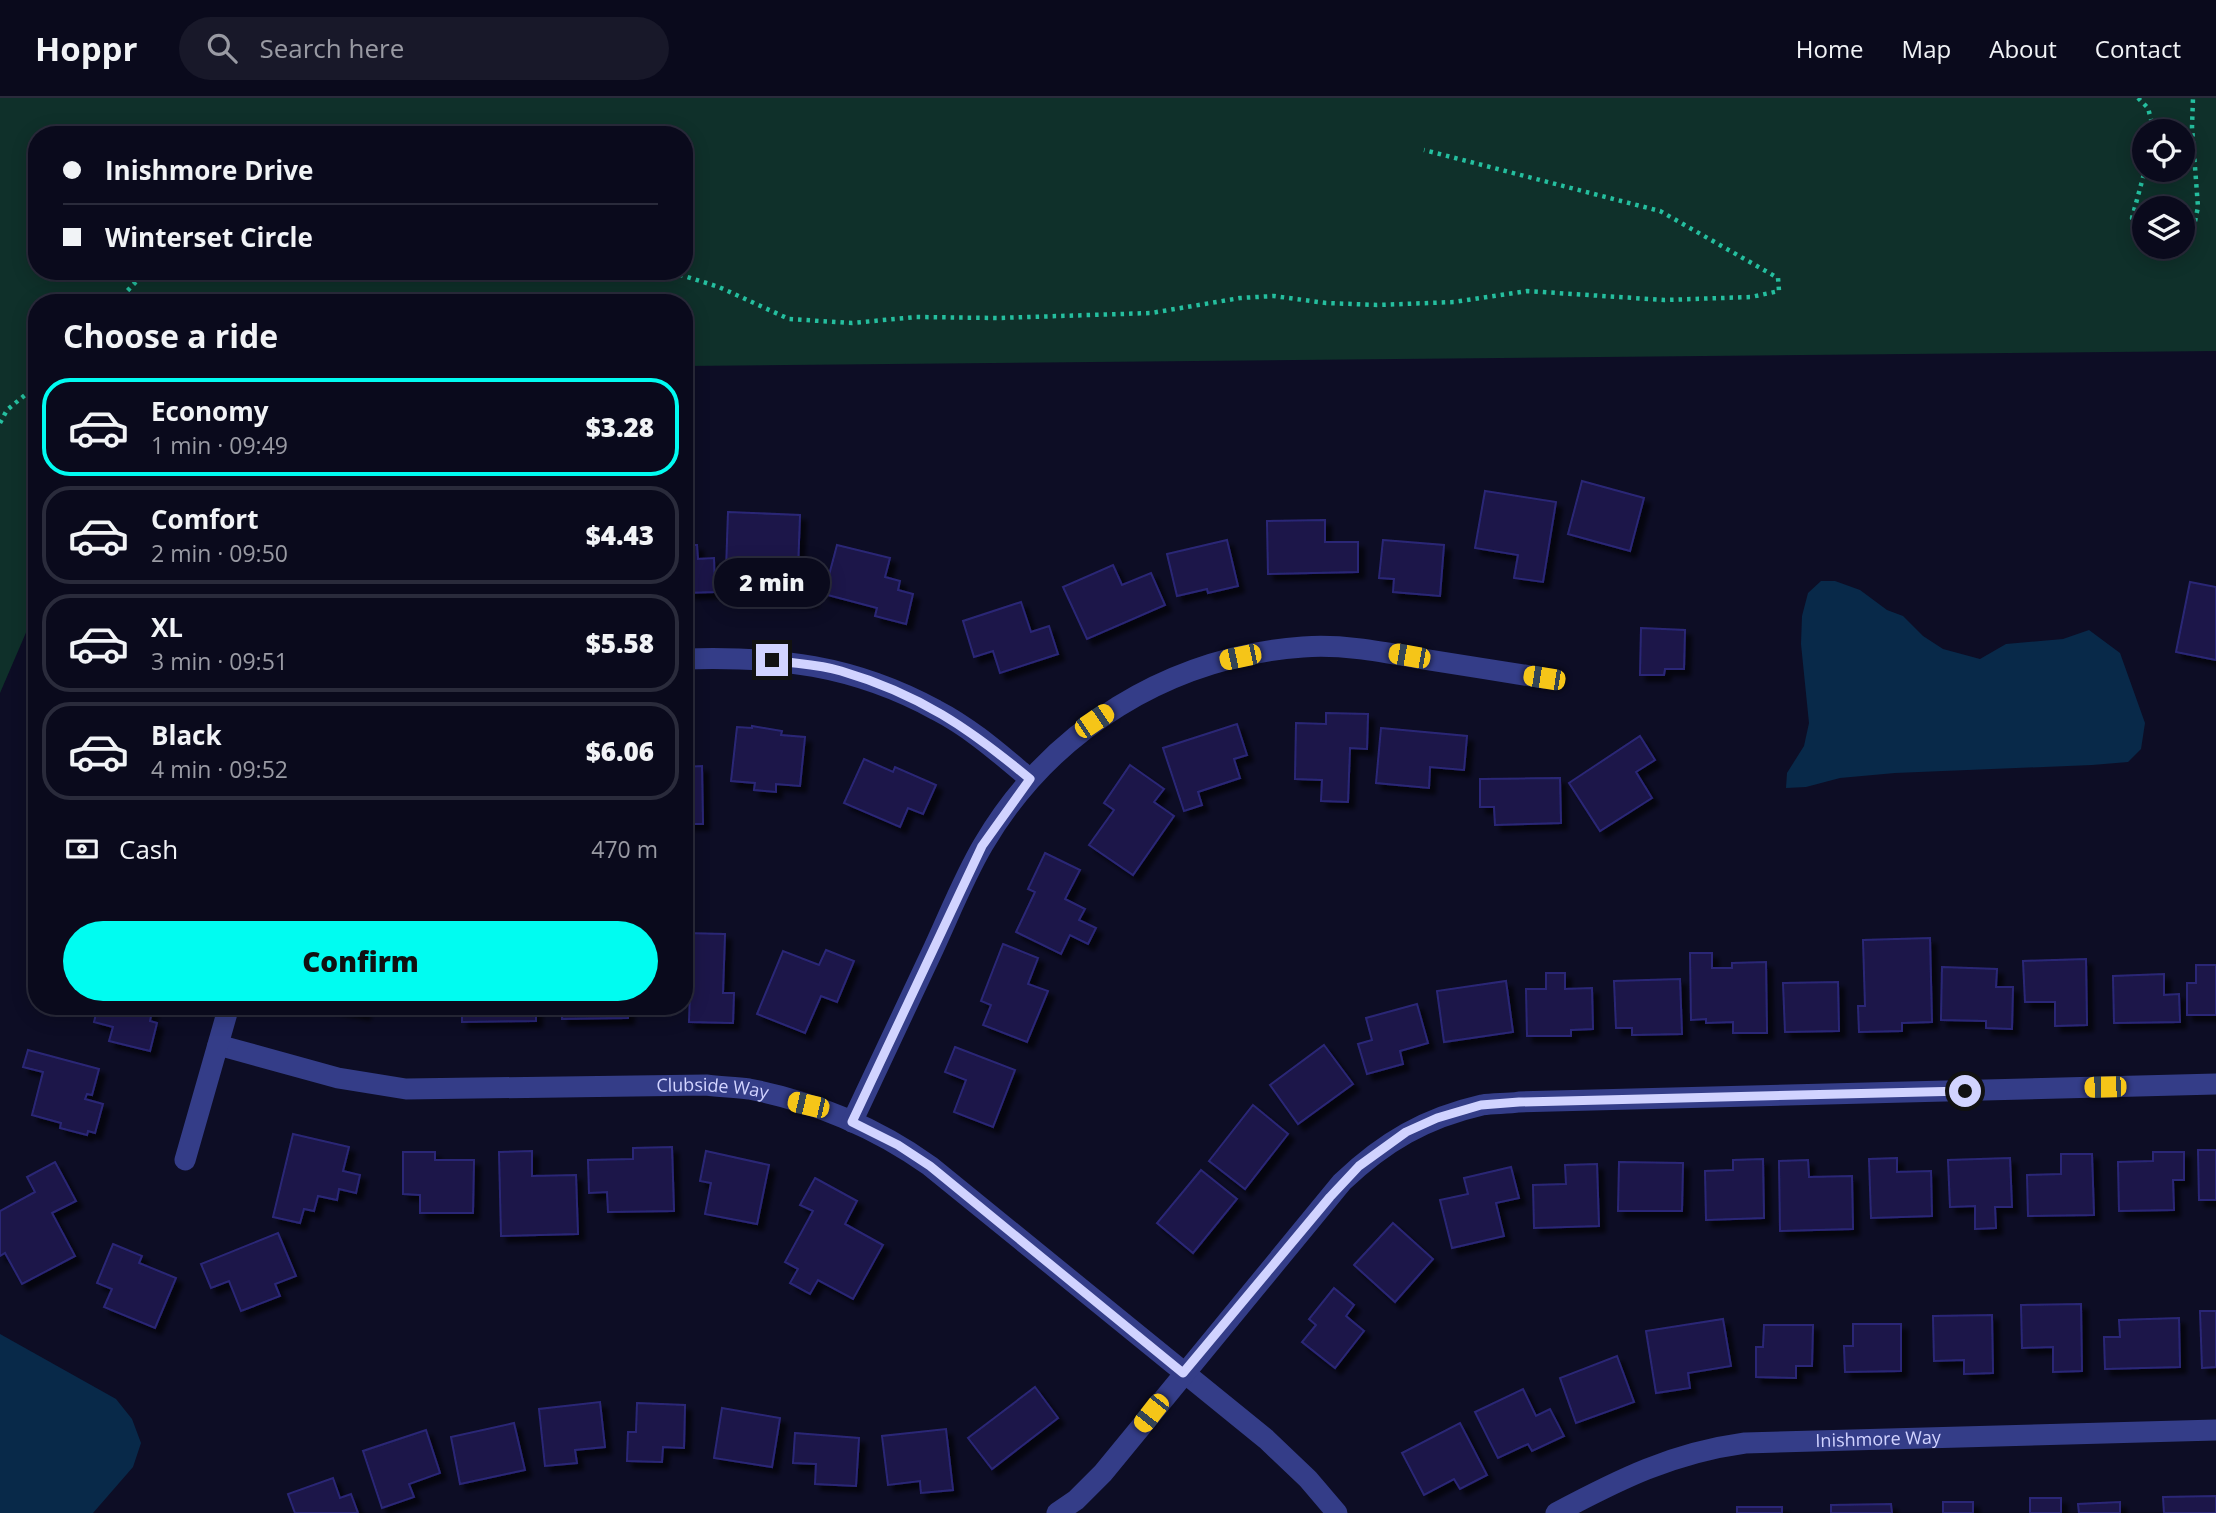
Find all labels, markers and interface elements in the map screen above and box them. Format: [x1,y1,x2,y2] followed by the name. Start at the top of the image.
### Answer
[179,17,669,80] search box
[35,26,137,71] text: Hoppr
[203,29,241,67] icon: search
[259,30,404,66] text: Search here
[1796,32,1864,65] text: Home
[1902,32,1951,65] text: Map
[1989,32,2057,65] text: About
[2095,32,2181,65] text: Contact
[2132,119,2195,259] map controls
[2132,119,2195,182] button: locate
[105,152,313,188] text: Inishmore Drive
[2132,196,2195,259] button: layers
[105,219,313,255] text: Winterset Circle
[63,314,278,357] text: Choose a ride
[151,393,269,429] text: Economy
[67,396,130,459] icon: car
[586,409,654,445] text: $3.28
[151,429,288,461] text: 1 min · 09:49
[151,501,258,537] text: Comfort
[67,504,130,567] icon: car
[586,517,654,553] text: $4.43
[151,537,288,569] text: 2 min · 09:50
[714,559,830,608] callout: 2 min
[739,566,805,598] text: 2 min
[151,609,183,645] text: XL
[67,612,130,675] icon: car
[586,625,654,661] text: $5.58
[1218,642,1263,672] car
[1387,642,1432,670] car
[756,644,788,676] route end
[151,645,288,677] text: 3 min · 09:51
[1522,664,1567,692] car
[1071,701,1118,741] car
[151,717,222,753] text: Black
[67,720,130,783] icon: car
[586,733,654,769] text: $6.06
[151,753,288,785] text: 4 min · 09:52
[63,830,101,868] icon: cash
[119,831,178,867] text: Cash
[591,833,658,865] text: 470 m
[63,921,658,1001] button: Confirm
[656,1072,772,1104] street label: Clubside Way
[1949,1075,1981,1107] route start
[2084,1076,2127,1098] car
[786,1090,831,1120] car
[1130,1390,1173,1436] car
[1815,1425,1942,1452] street label: Inishmore Way

